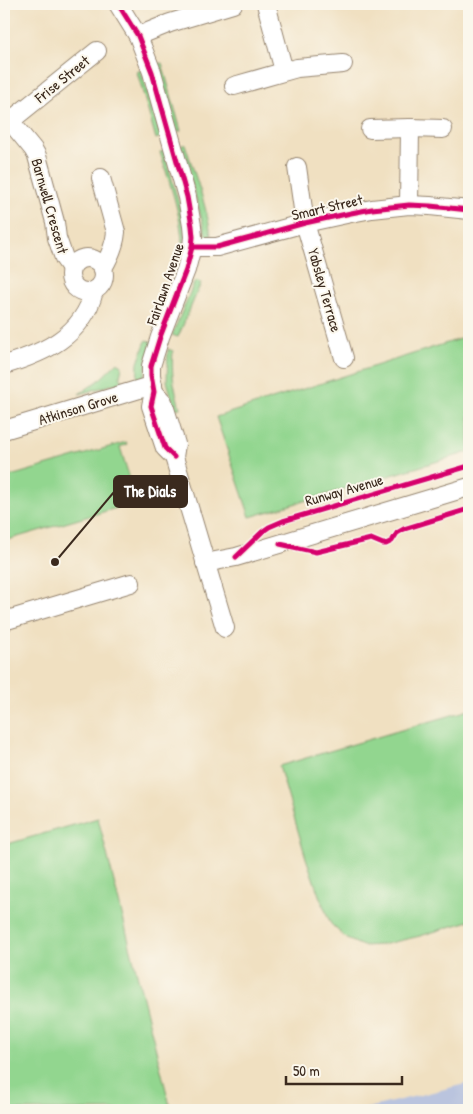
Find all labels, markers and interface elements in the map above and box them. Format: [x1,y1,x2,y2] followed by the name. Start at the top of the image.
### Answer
[29,50,94,108] street label: Frise Street
[26,156,74,257] street label: Barnwell Crescent
[289,188,365,225] street label: Smart Street
[141,240,189,329] street label: Fairlawn Avenue
[303,246,347,334] street label: Yabsley Terrace
[36,386,120,430] street label: Atkinson Grove
[303,469,385,511] street label: Runway Avenue
[114,476,187,507] callout: The Dials
[123,480,177,502] text: The Dials
[286,1054,402,1086] scale bar
[293,1060,320,1081] text: 50 m

